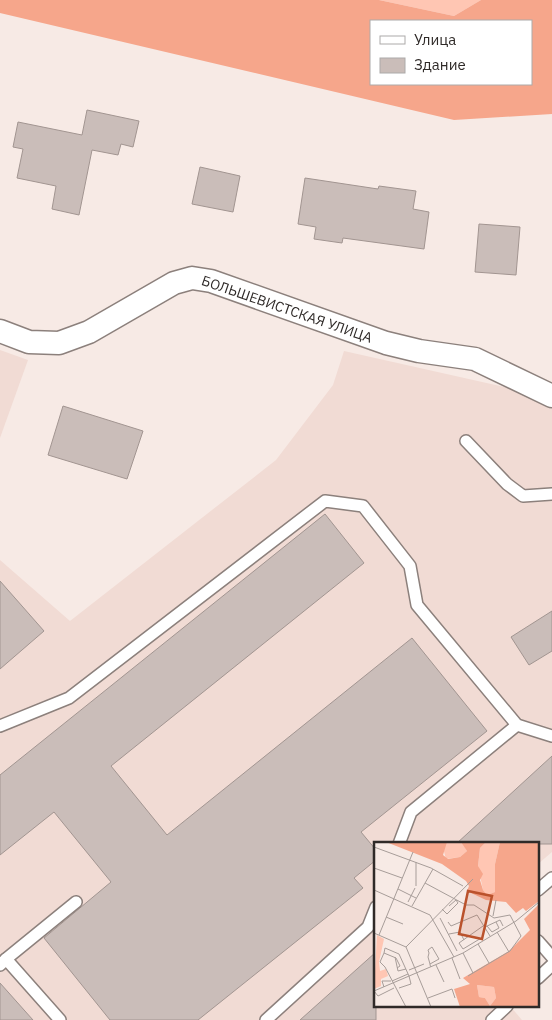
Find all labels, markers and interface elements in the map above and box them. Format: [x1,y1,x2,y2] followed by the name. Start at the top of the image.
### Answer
[370,20,532,85] legend
[414,30,456,49] text: Улица
[414,55,466,74] text: Здание
[199,271,375,347] street label: БОЛЬШЕВИСТСКАЯ УЛИЦА
[374,842,540,1008] inset map

